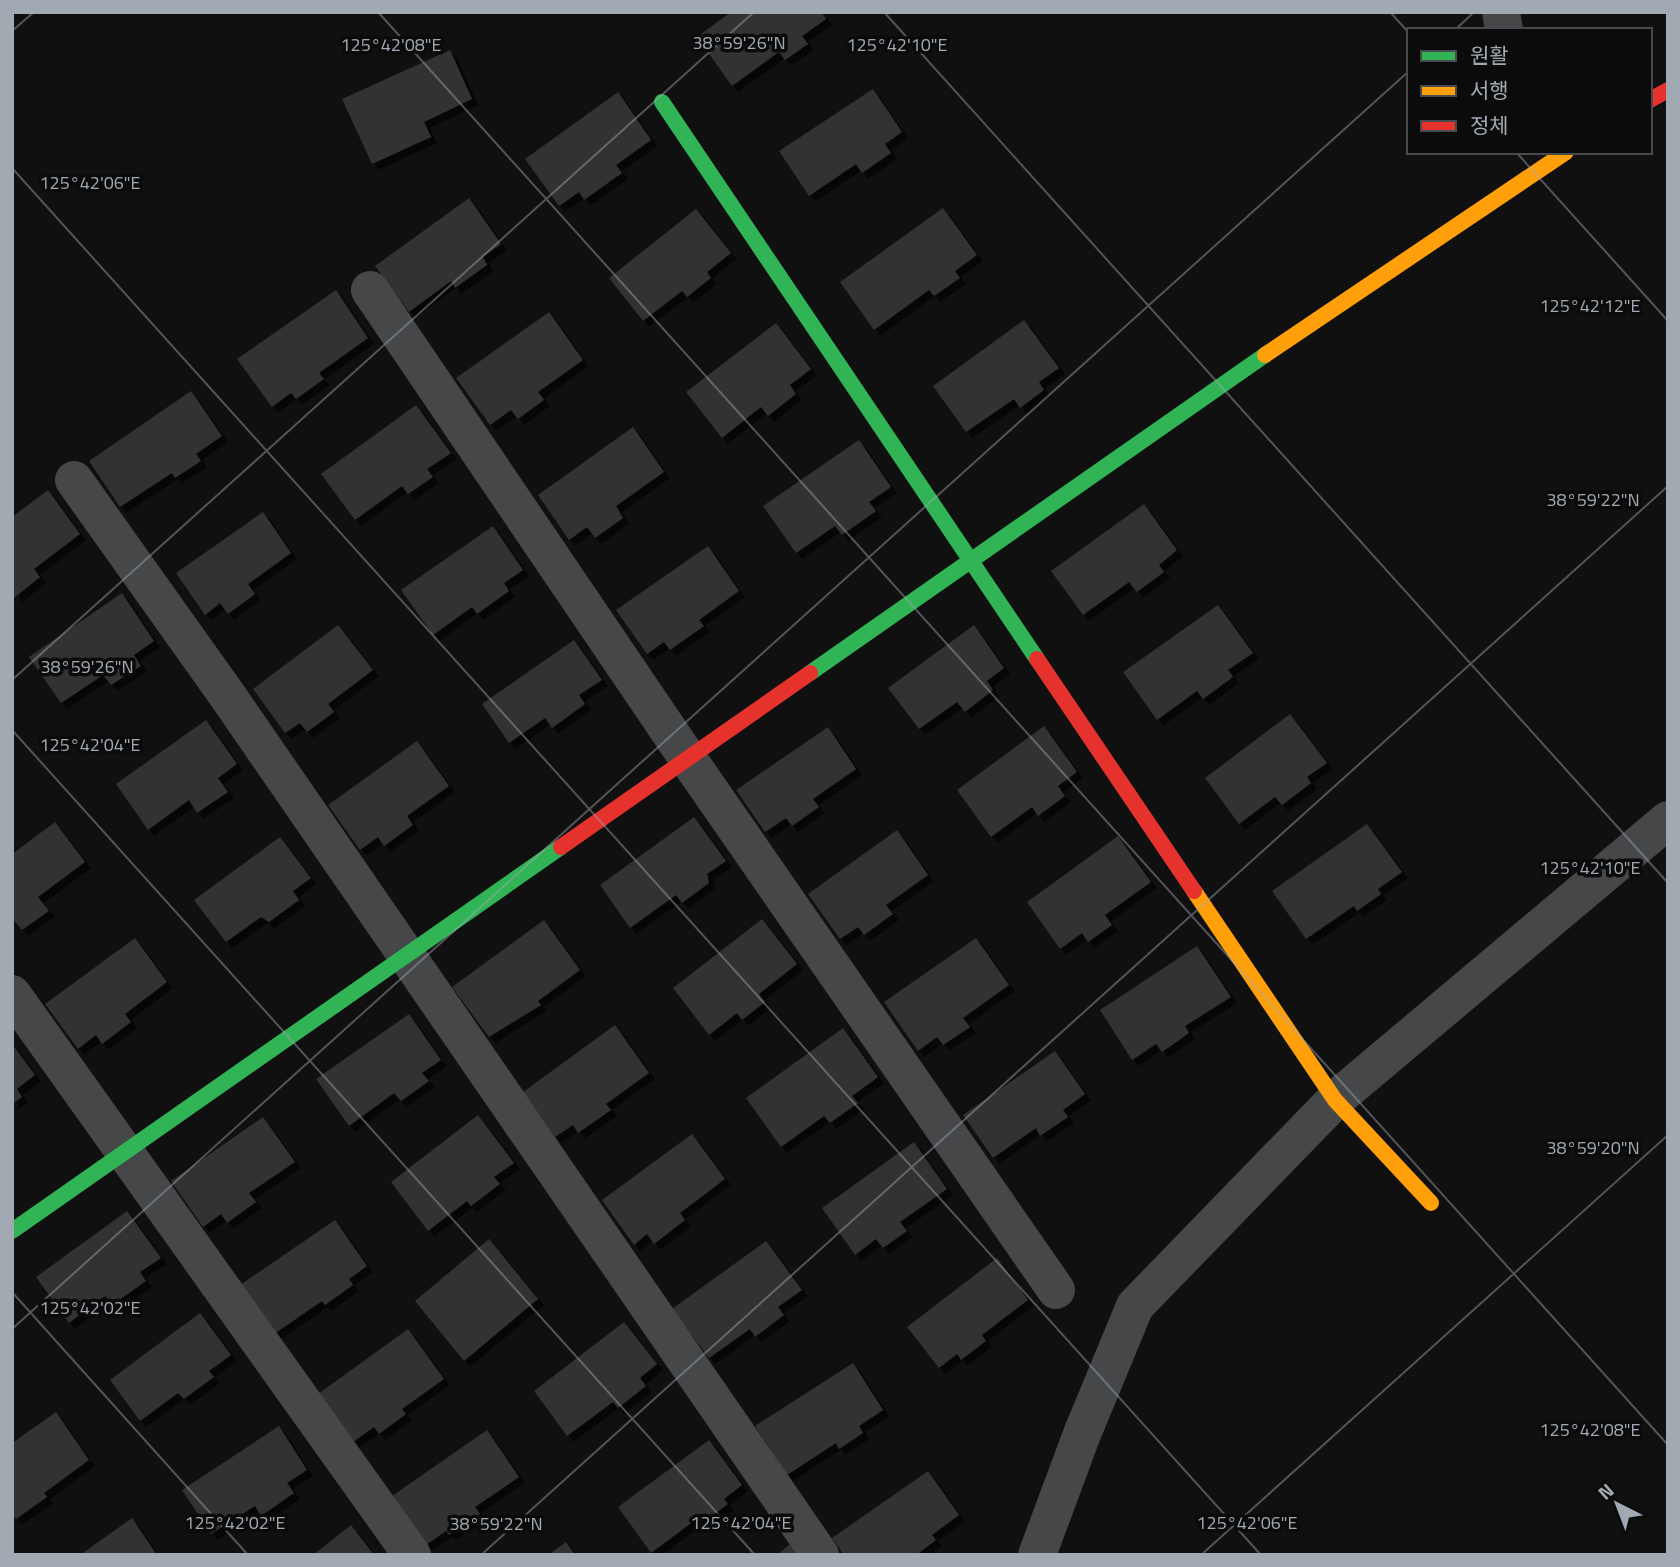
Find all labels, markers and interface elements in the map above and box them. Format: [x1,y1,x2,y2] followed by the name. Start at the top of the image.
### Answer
[1407,28,1652,154] legend
[692,29,786,56] text: 38°59'26"N
[340,31,442,58] text: 125°42'08"E
[846,31,948,58] text: 125°42'10"E
[1470,39,1509,71] text: 원활
[1470,74,1509,106] text: 서행
[1470,109,1509,141] text: 정체
[39,169,141,196] text: 125°42'06"E
[1539,292,1641,319] text: 125°42'12"E
[1546,486,1640,513] text: 38°59'22"N
[40,653,134,680] text: 38°59'26"N
[39,731,141,758] text: 125°42'04"E
[1539,854,1641,881] text: 125°42'10"E
[1546,1134,1640,1161] text: 38°59'20"N
[39,1294,141,1321] text: 125°42'02"E
[1539,1416,1641,1443] text: 125°42'08"E
[1582,1469,1652,1539] north arrow
[1591,1476,1620,1506] text: N
[184,1509,286,1536] text: 125°42'02"E
[690,1509,792,1536] text: 125°42'04"E
[1196,1509,1298,1536] text: 125°42'06"E
[449,1510,543,1537] text: 38°59'22"N

